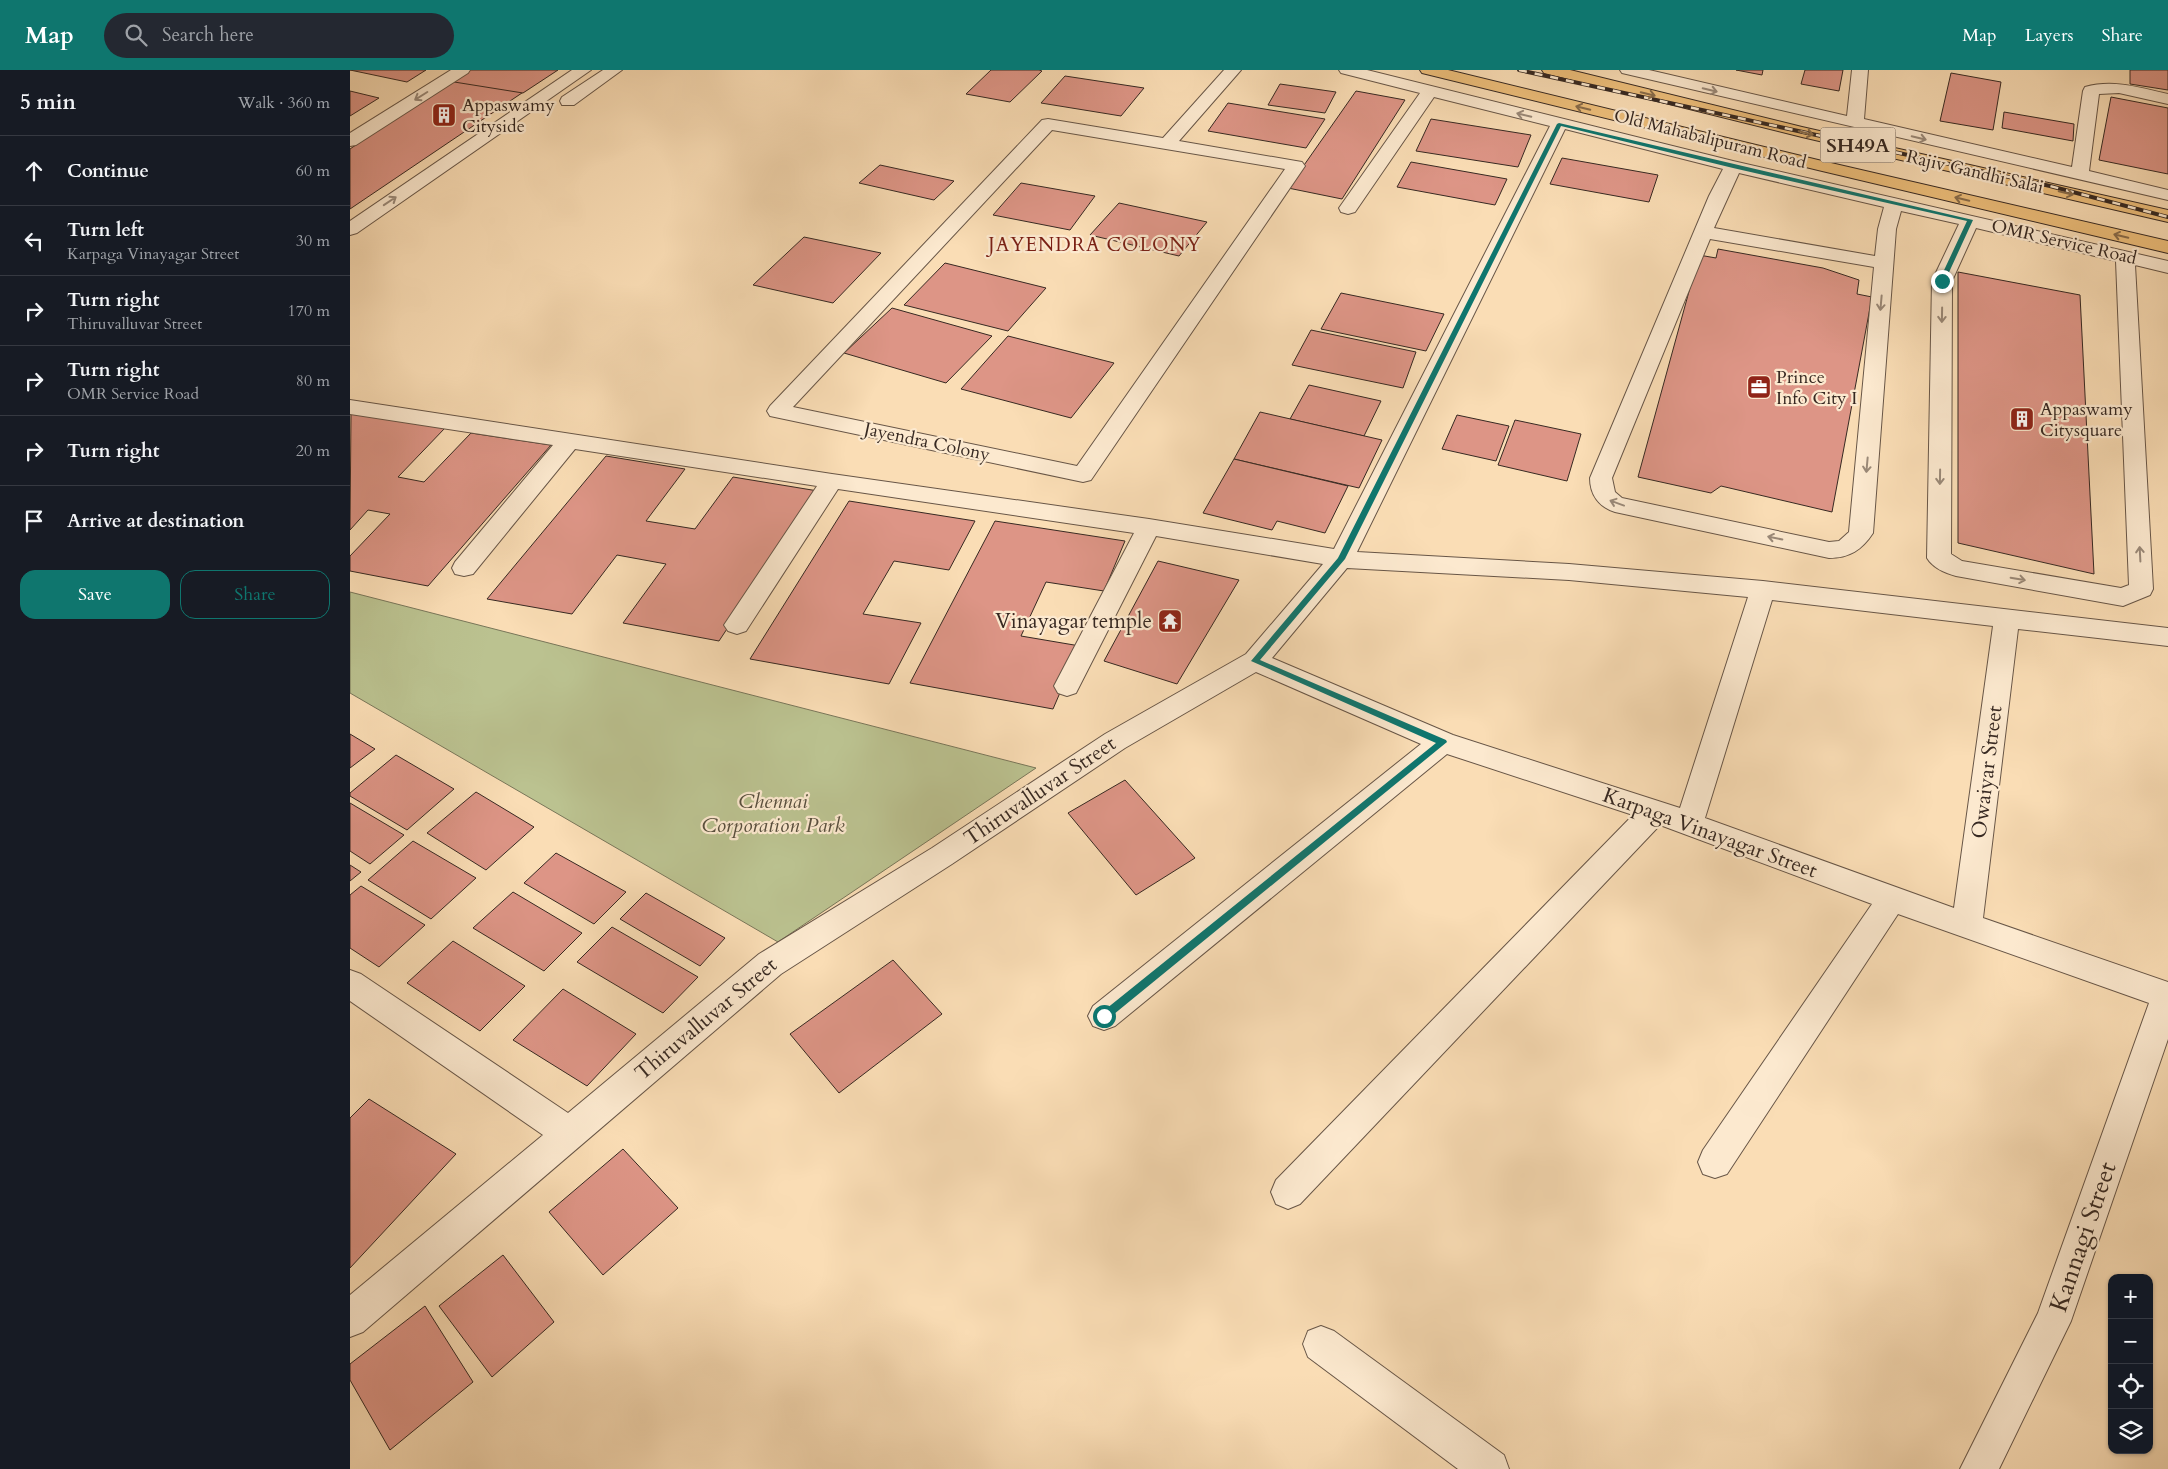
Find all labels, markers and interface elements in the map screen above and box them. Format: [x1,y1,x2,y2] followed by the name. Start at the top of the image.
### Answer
[104,13,454,58] search box
[25,19,74,52] text: Map
[122,21,150,49] icon: search
[162,22,254,48] text: Search here
[1962,23,1997,48] text: Map
[2025,23,2074,48] text: Layers
[2102,23,2143,48] text: Share
[1701,85,1717,95] one-way arrow
[20,88,76,117] text: 5 min
[1639,90,1655,99] one-way arrow
[414,91,428,101] one-way arrow
[238,92,330,114] text: Walk · 360 m
[462,93,555,139] place label: Appaswamy Cityside
[431,102,457,128] building icon: Appaswamy Cityside
[1576,103,1592,112] one-way arrow
[1611,103,1809,175] street label: Old Mahabalipuram Road
[1517,110,1533,120] one-way arrow
[1820,128,1896,162] road number: SH49A
[1797,129,1813,138] one-way arrow
[1911,134,1927,144] one-way arrow
[1904,144,2046,200] street label: Rajiv Gandhi Salai
[20,157,48,185] icon: ahead
[67,158,149,184] text: Continue
[296,160,330,182] text: 60 m
[2058,189,2074,198] one-way arrow
[1955,194,1971,203] one-way arrow
[383,196,397,206] one-way arrow
[1989,213,2140,271] street label: OMR Service Road
[67,217,144,243] text: Turn left
[20,227,48,255] icon: left
[296,230,330,252] text: 30 m
[2113,231,2129,240] one-way arrow
[985,232,1202,258] district label: JAYENDRA COLONY
[67,243,239,265] text: Karpaga Vinayagar Street
[1931,270,1954,293] route end
[67,287,159,313] text: Turn right
[1876,295,1886,311] one-way arrow
[20,297,48,325] icon: right
[288,300,330,322] text: 170 m
[1937,306,1947,323] one-way arrow
[67,313,202,335] text: Thiruvalluvar Street
[67,357,159,383] text: Turn right
[1776,365,1857,411] place label: Prince Info City I
[20,367,48,395] icon: right
[296,370,330,392] text: 80 m
[1746,374,1772,400] office icon: Prince Info City I
[67,383,199,405] text: OMR Service Road
[2040,397,2133,443] place label: Appaswamy Citysquare
[2009,406,2035,432] building icon: Appaswamy Citysquare
[859,416,993,468] street label: Jayendra Colony
[20,437,48,465] icon: right
[67,438,159,464] text: Turn right
[296,440,330,462] text: 20 m
[1862,457,1872,473] one-way arrow
[1935,469,1945,485] one-way arrow
[1610,498,1625,507] one-way arrow
[20,507,48,535] icon: arrive
[67,508,244,534] text: Arrive at destination
[1768,533,1784,542] one-way arrow
[2135,546,2144,562] one-way arrow
[20,570,170,619] button: Save
[180,570,330,619] button: Share
[2009,574,2025,584] one-way arrow
[995,607,1152,636] place label: Vinayagar temple
[1157,608,1183,634] temple icon: Vinayagar temple
[1964,703,2010,840] street label: Owaiyar Street
[958,729,1122,853] street label: Thiruvalluvar Street
[1599,781,1822,885] street label: Karpaga Vinayagar Street
[701,787,845,840] park label: Chennai Corporation Park
[629,951,784,1087] street label: Thiruvalluvar Street
[1093,1005,1116,1028] route start
[2041,1157,2125,1317] street label: Kannagi Street
[2108,1274,2153,1454] map controls
[2108,1274,2153,1319] button: +
[2108,1319,2153,1364] button: −
[2108,1364,2153,1409] button: locate
[2108,1409,2153,1454] button: layers

